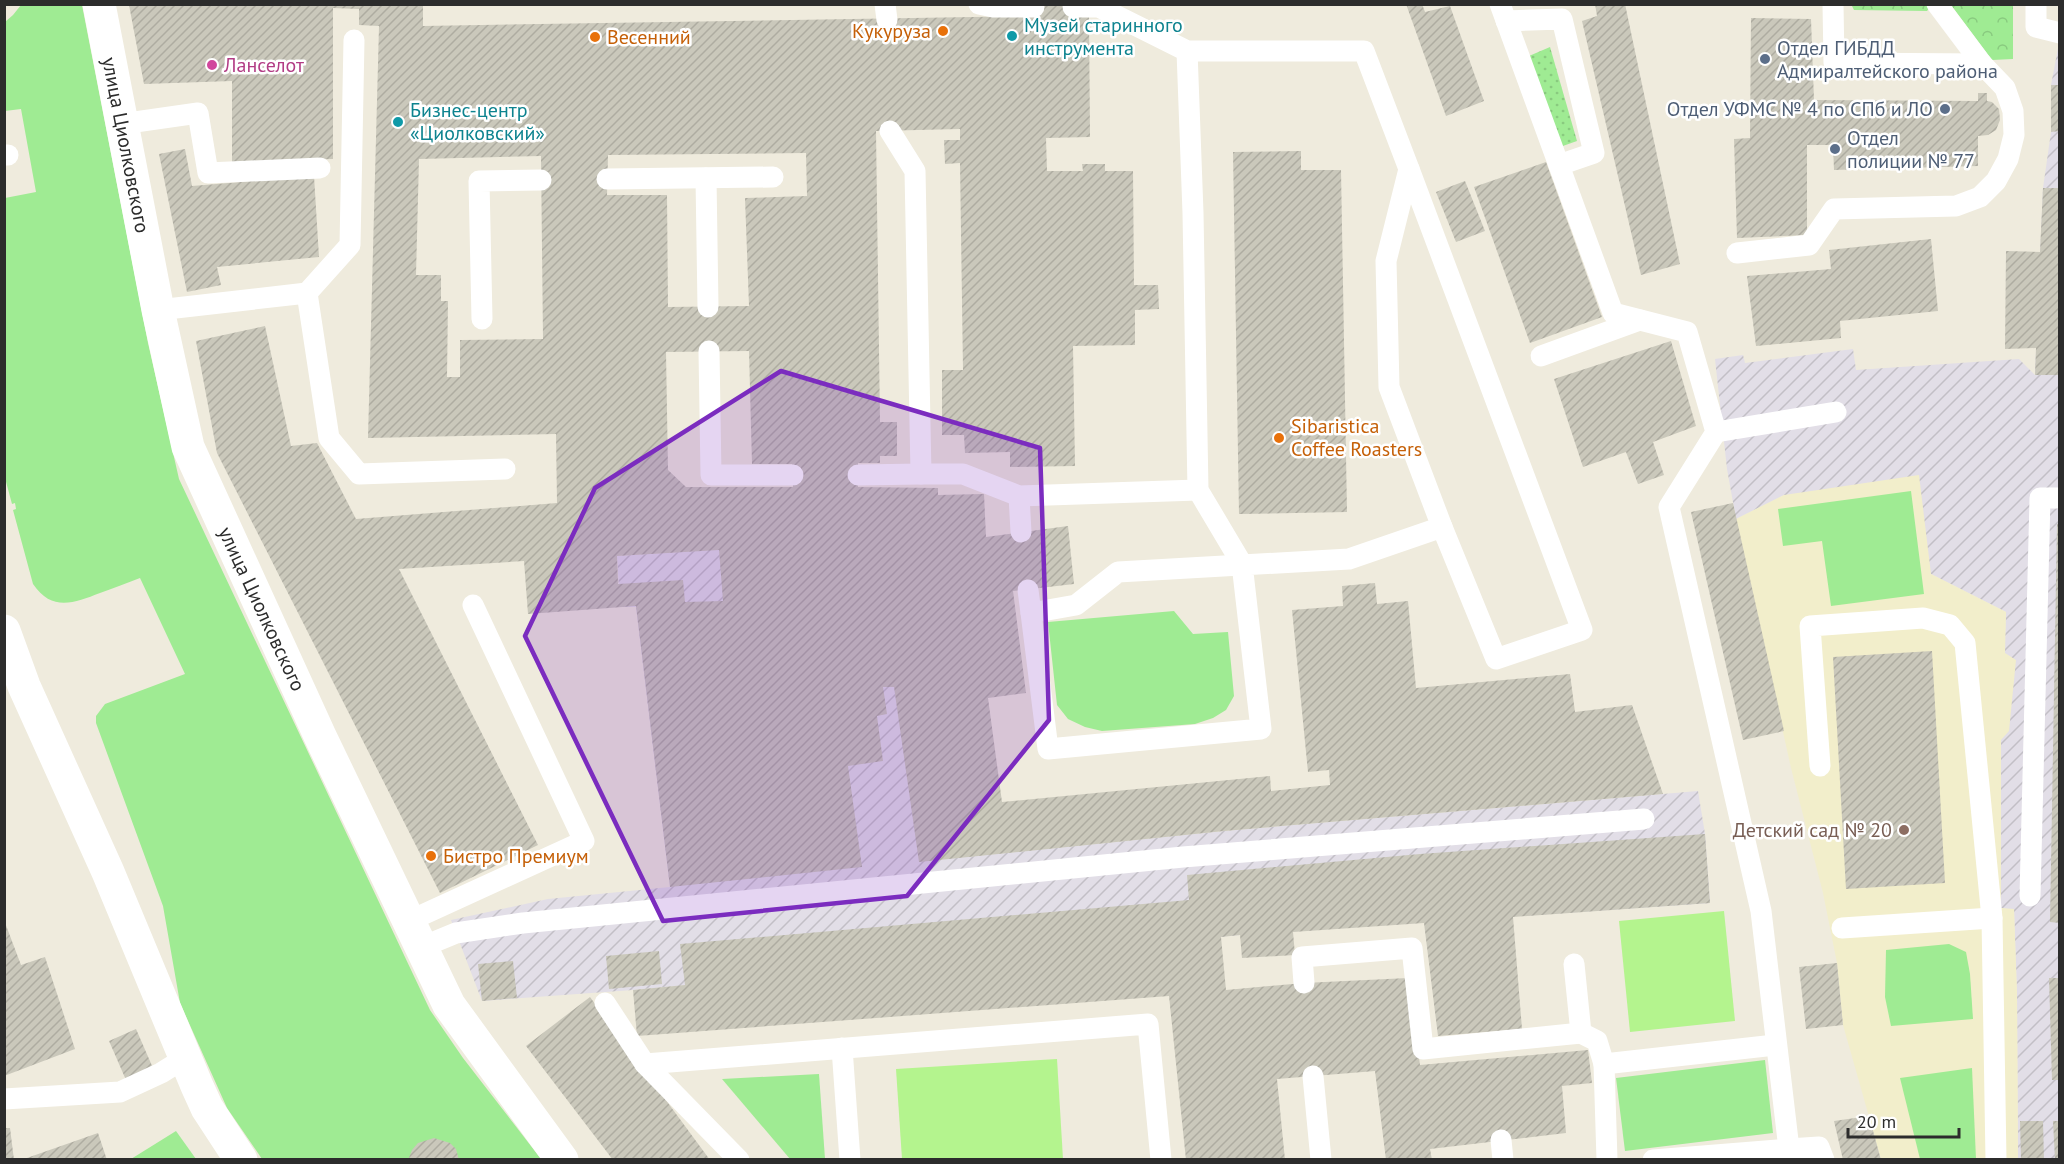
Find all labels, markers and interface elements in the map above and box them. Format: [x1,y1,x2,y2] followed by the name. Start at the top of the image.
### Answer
[1024,12,1183,61] place label: Музей старинного инструмента
[852,18,931,44] place label: Кукуруза
[607,24,691,50] place label: Весенний
[936,24,950,38] marker: Кукуруза
[1005,29,1019,43] marker: Музей старинного инструмента
[588,30,602,44] marker: Весенний
[1777,35,1998,84] place label: Отдел ГИБДД Адмиралтейского района
[223,52,304,78] place label: Ланселот
[1758,52,1772,66] marker: Отдел ГИБДД Адмиралтейского района
[96,55,156,235] street label: улица Циолковского
[205,58,219,72] marker: Ланселот
[1667,96,1933,122] place label: Отдел УФМС № 4 по СПб и ЛО
[410,97,545,146] place label: Бизнес-центр «Циолковский»
[1938,102,1952,116] marker: Отдел УФМС № 4 по СПб и ЛО
[391,115,405,129] marker: Бизнес-центр «Циолковский»
[1847,125,1975,174] place label: Отдел полиции № 77
[1828,142,1842,156] marker: Отдел полиции № 77
[1291,413,1422,462] place label: Sibaristica Coffee Roasters
[1272,431,1286,445] marker: Sibaristica Coffee Roasters
[213,523,311,695] street label: улица Циолковского
[1733,817,1892,843] place label: Детский сад № 20
[1897,823,1911,837] marker: Детский сад № 20
[443,843,589,869] place label: Бистро Премиум
[424,849,438,863] marker: Бистро Премиум
[1848,1101,1959,1139] scale bar
[1857,1110,1896,1133] text: 20 m

